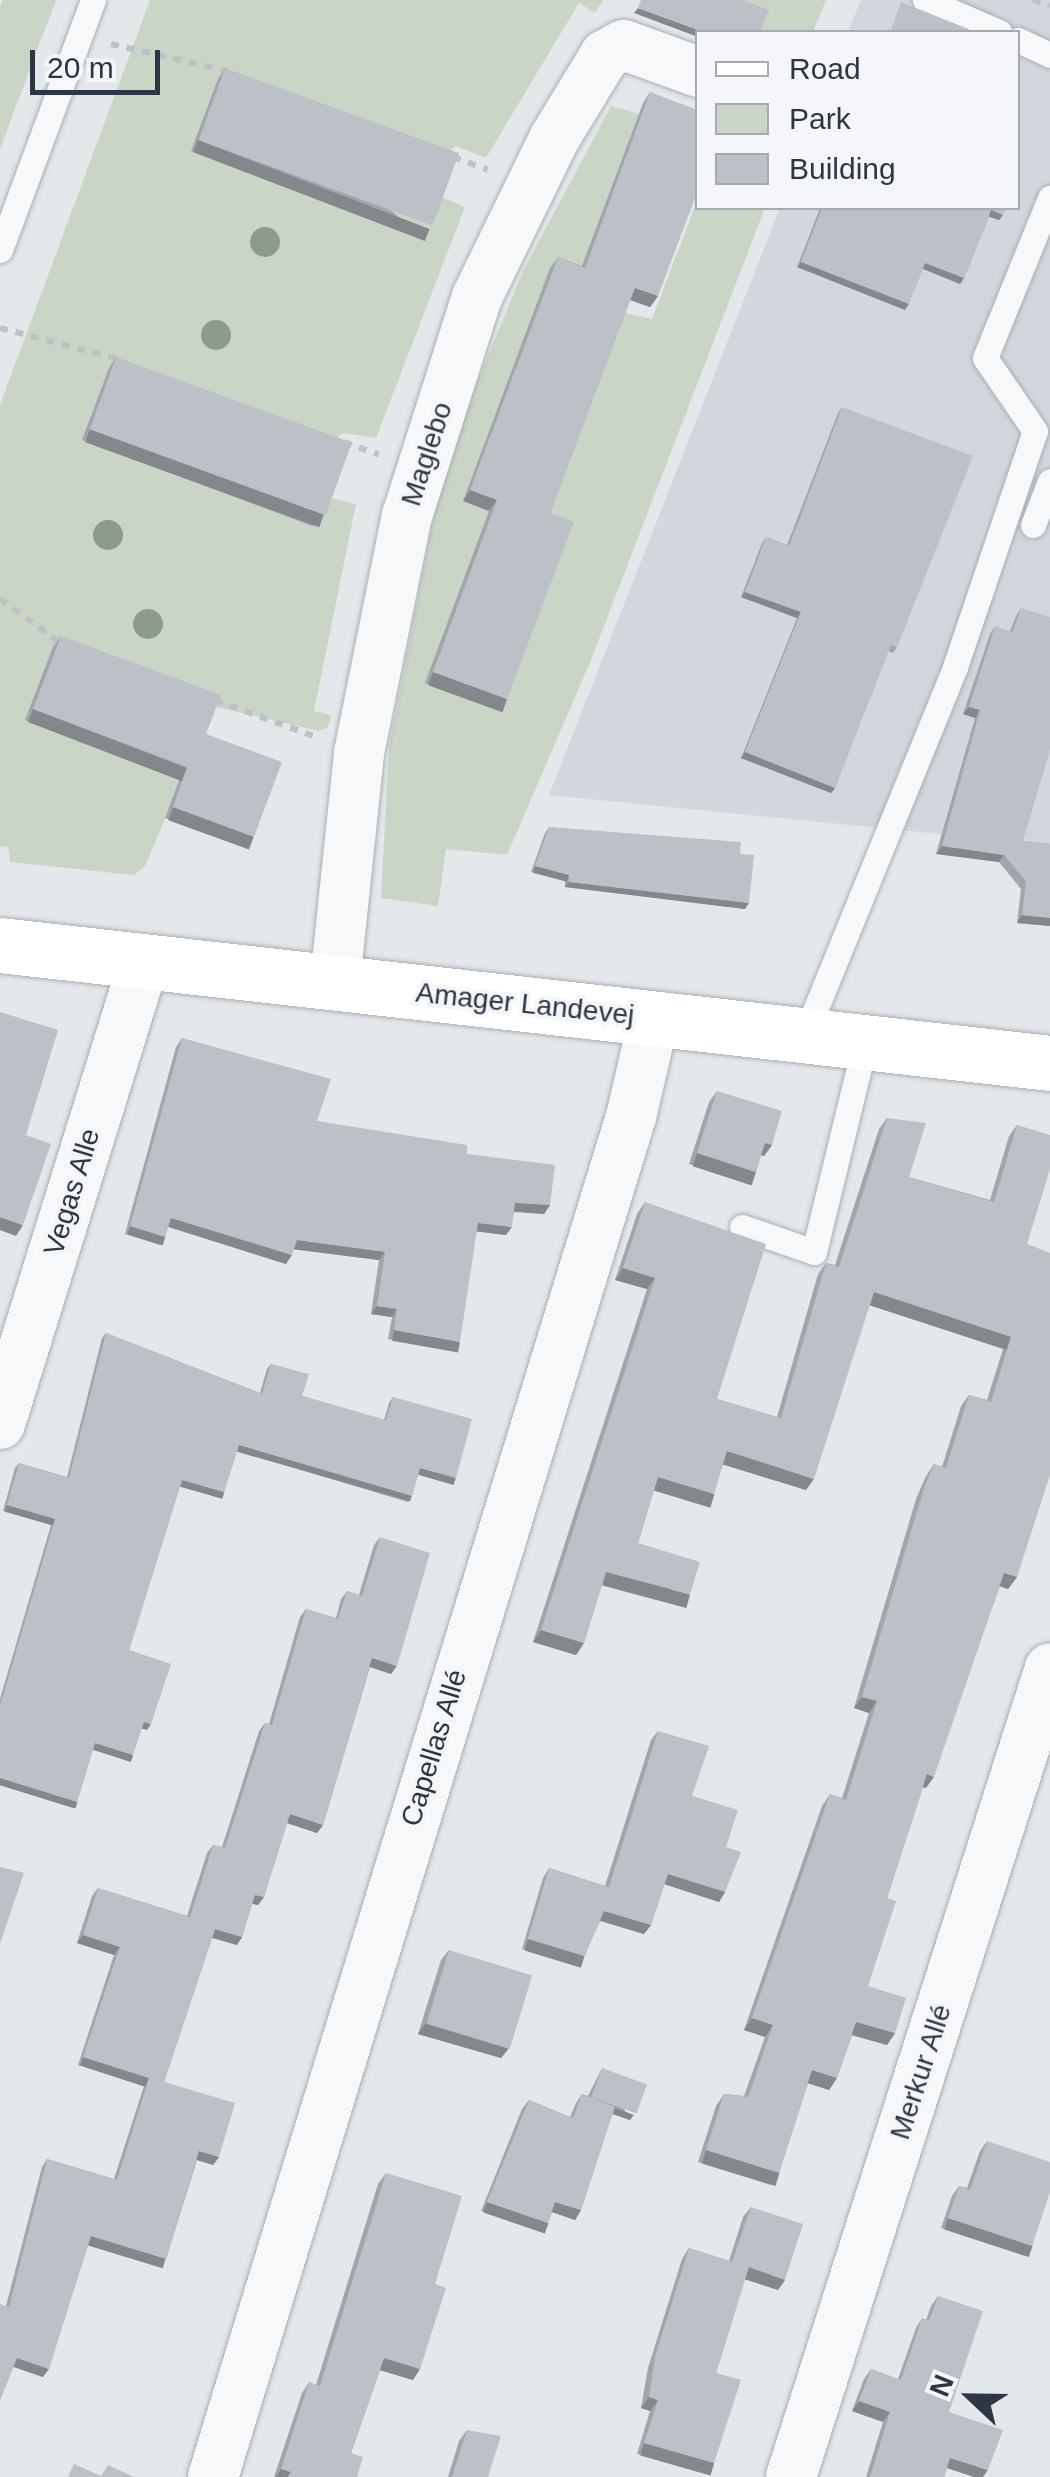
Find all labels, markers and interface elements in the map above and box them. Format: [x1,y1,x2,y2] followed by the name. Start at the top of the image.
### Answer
[35,30,165,92] scale bar
[695,30,1020,210] legend
[47,51,114,84] text: 20 m
[789,52,861,85] text: Road
[789,102,851,135] text: Park
[789,152,896,185] text: Building
[394,398,460,510] street label: Maglebo
[414,976,636,1032] street label: Amager Landevej
[37,1124,107,1260] street label: Vegas Alle
[394,1665,474,1831] street label: Capellas Allé
[883,1999,959,2145] street label: Merkur Allé
[920,2347,1020,2447] north arrow
[924,2370,960,2401] text: N

